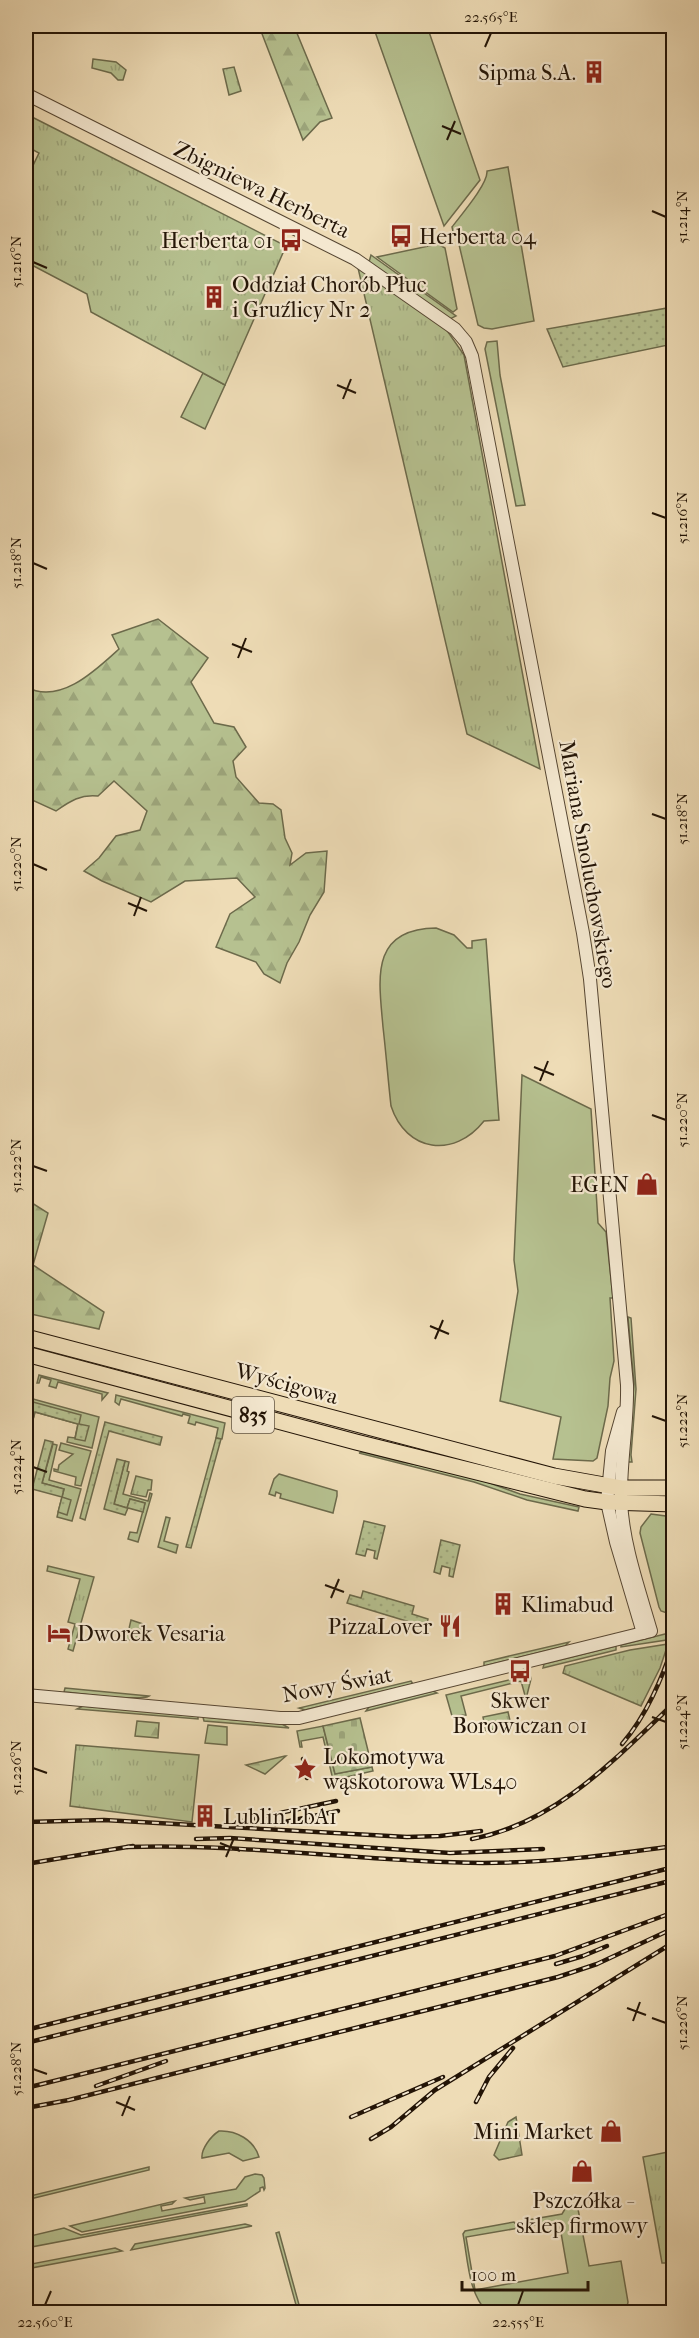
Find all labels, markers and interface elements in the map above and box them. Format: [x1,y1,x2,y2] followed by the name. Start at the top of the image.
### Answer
[464,8,518,26] text: 22.565°E
[581,59,607,85] building icon: Sipma S.A.
[478,60,576,86] place label: Sipma S.A.
[169,136,355,244] street label: Zbigniewa Herberta
[673,190,691,244] text: 51.214°N
[388,223,414,249] bus stop icon: Herberta 04
[419,224,537,250] place label: Herberta 04
[278,227,304,253] bus stop icon: Herberta 01
[161,228,273,254] place label: Herberta 01
[7,235,25,288] text: 51.216°N
[232,272,427,323] place label: Oddział Chorób Płuc i Gruźlicy Nr 2
[201,284,227,310] building icon: Oddział Chorób Płuc i Gruźlicy Nr 2
[673,491,691,544] text: 51.216°N
[7,536,25,589] text: 51.218°N
[553,738,623,990] street label: Mariana Smoluchowskiego
[673,792,691,845] text: 51.218°N
[7,836,25,892] text: 51.220°N
[673,1092,691,1148] text: 51.220°N
[7,1138,25,1193] text: 51.222°N
[634,1171,660,1197] shop icon: EGEN
[570,1172,629,1198] place label: EGEN
[231,1357,342,1410] street label: Wyścigowa
[673,1393,691,1448] text: 51.222°N
[232,1397,274,1433] road number: 835
[7,1438,25,1495] text: 51.224°N
[490,1591,516,1617] building icon: Klimabud
[521,1592,615,1618] place label: Klimabud
[437,1613,463,1639] restaurant icon: PizzaLover
[328,1614,433,1640] place label: PizzaLover
[46,1620,72,1646] hotel icon: Dworek Vesaria
[77,1621,226,1647] place label: Dworek Vesaria
[507,1658,533,1684] bus stop icon: Skwer Borowiczan 01
[280,1661,395,1708] street label: Nowy Świat
[453,1688,587,1739] place label: Skwer Borowiczan 01
[673,1693,691,1750] text: 51.224°N
[7,1740,25,1796] text: 51.226°N
[322,1744,517,1795] place label: Lokomotywa wąskotorowa WLs40
[292,1756,318,1782] place icon: Lokomotywa wąskotorowa WLs40
[192,1803,218,1829] building icon: Lublin LbA1
[223,1804,337,1830] place label: Lublin LbA1
[673,1995,691,2051] text: 51.226°N
[7,2041,25,2096] text: 51.228°N
[598,2118,624,2144] shop icon: Mini Market
[473,2119,593,2145] place label: Mini Market
[569,2158,595,2184] shop icon: Pszczółka - sklep firmowy
[516,2188,649,2239] place label: Pszczółka - sklep firmowy
[462,2254,588,2292] scale bar
[471,2265,516,2286] text: 100 m
[17,2313,73,2331] text: 22.560°E
[492,2313,544,2331] text: 22.555°E

